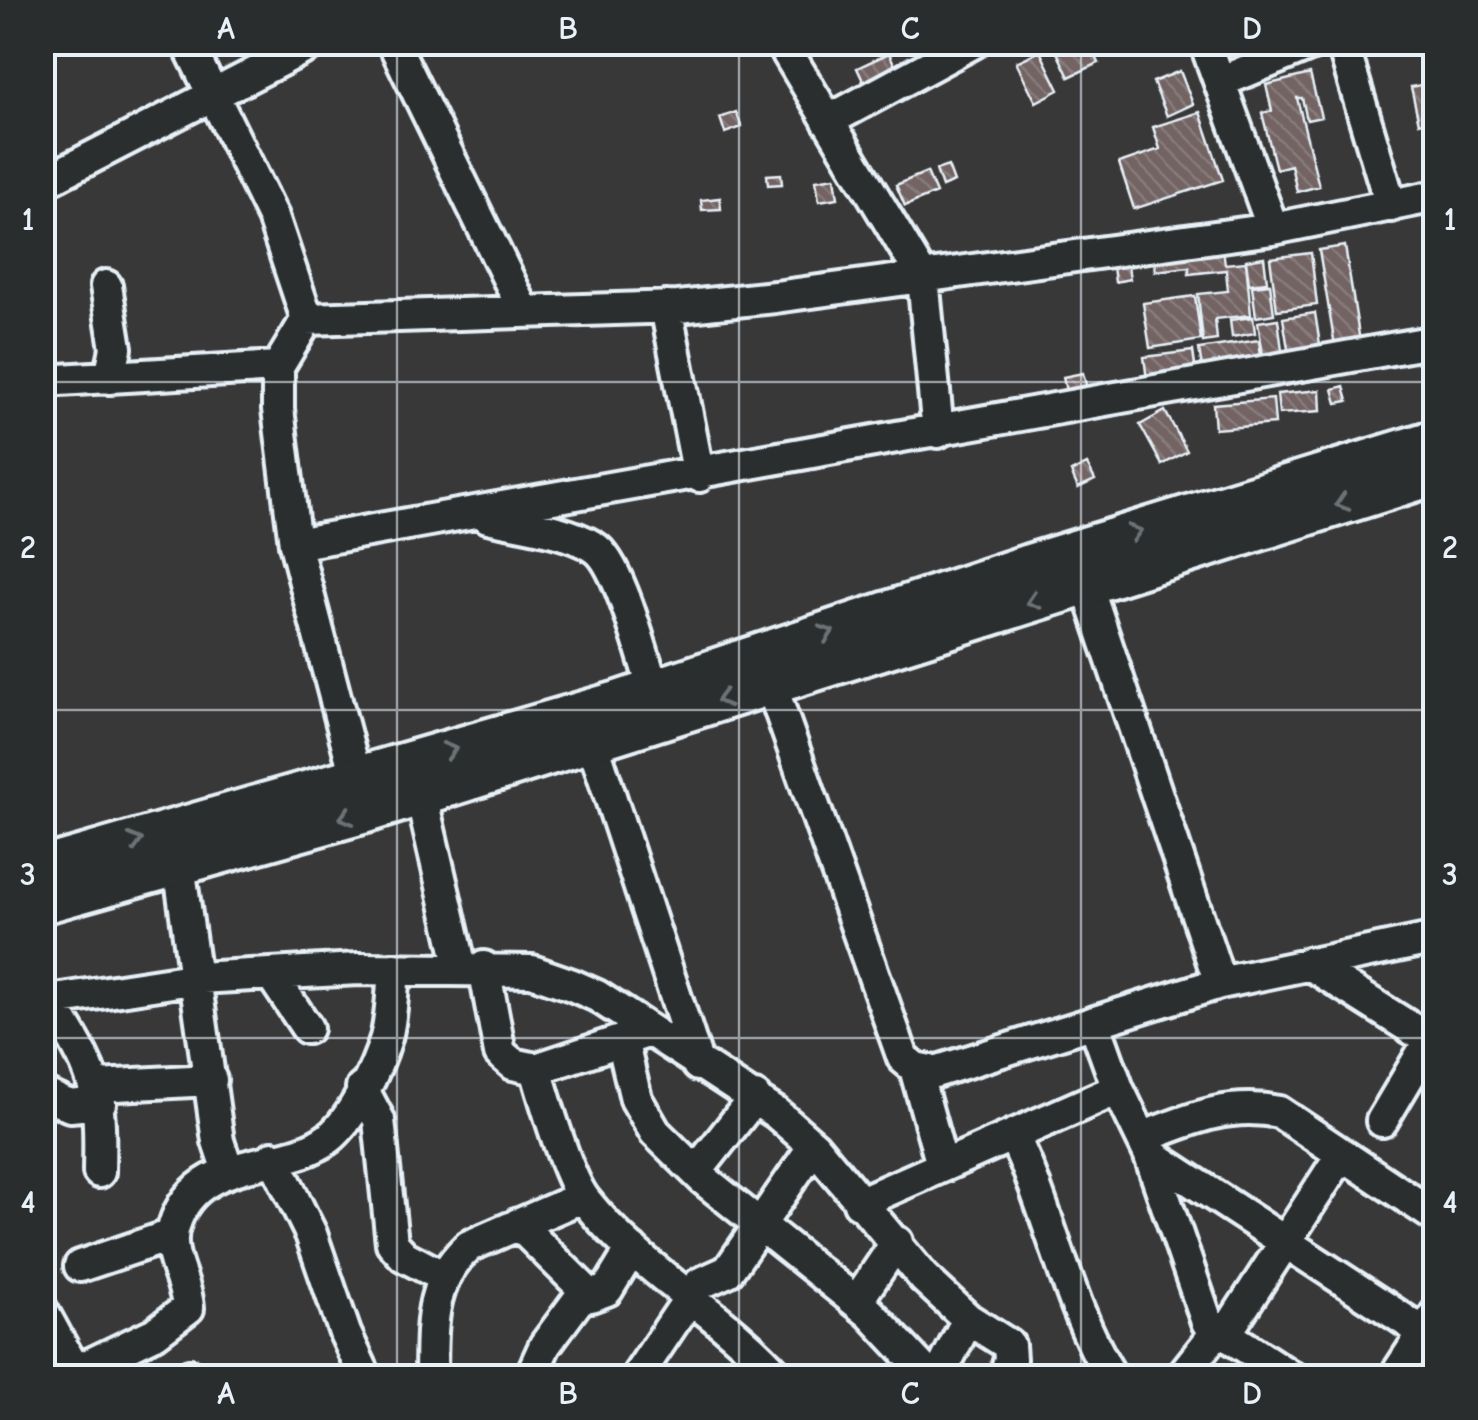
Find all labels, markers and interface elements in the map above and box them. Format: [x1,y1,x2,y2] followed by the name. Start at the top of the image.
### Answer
[217,10,235,47] text: A
[558,10,578,47] text: B
[900,10,920,47] text: C
[1242,10,1262,47] text: D
[22,201,34,238] text: 1
[1444,201,1456,238] text: 1
[1335,491,1352,511] one-way arrow
[1126,523,1143,544] one-way arrow
[20,529,36,566] text: 2
[1442,529,1458,566] text: 2
[1025,589,1042,609] one-way arrow
[817,625,834,645] one-way arrow
[715,687,732,708] one-way arrow
[440,741,457,762] one-way arrow
[338,806,355,827] one-way arrow
[127,832,144,853] one-way arrow
[20,856,36,893] text: 3
[1442,856,1458,893] text: 3
[20,1184,36,1221] text: 4
[1442,1184,1458,1221] text: 4
[217,1375,235,1412] text: A
[558,1375,578,1412] text: B
[900,1375,920,1412] text: C
[1242,1375,1262,1412] text: D

